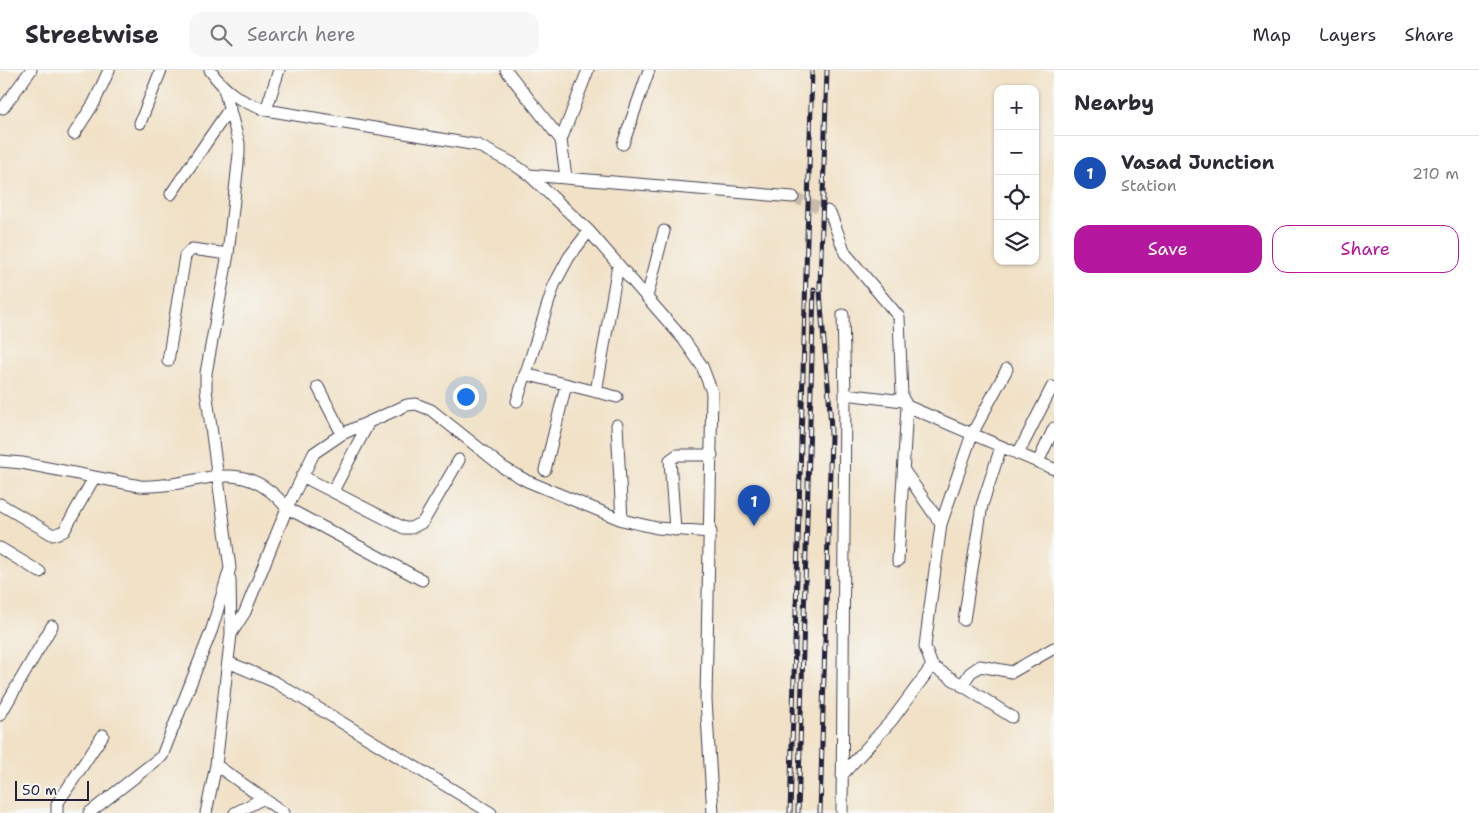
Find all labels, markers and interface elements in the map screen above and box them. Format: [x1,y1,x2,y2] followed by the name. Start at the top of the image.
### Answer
[189,12,539,57] search box
[25,19,159,51] text: Streetwise
[207,21,235,49] icon: search
[247,22,356,47] text: Search here
[1253,23,1291,47] text: Map
[1319,23,1376,47] text: Layers
[1404,23,1454,47] text: Share
[994,85,1039,265] map controls
[994,85,1039,130] button: +
[1074,89,1154,117] text: Nearby
[994,130,1039,175] button: −
[1121,150,1274,175] text: Vasad Junction
[1086,163,1094,184] text: 1
[1412,163,1459,184] text: 210 m
[994,175,1039,220] button: locate
[1121,175,1177,196] text: Station
[994,220,1039,265] button: layers
[1074,225,1262,273] button: Save
[1272,225,1459,273] button: Share
[453,384,479,410] your location
[738,485,770,526] pin: 1
[15,778,89,801] scale bar
[22,781,57,799] text: 50 m

